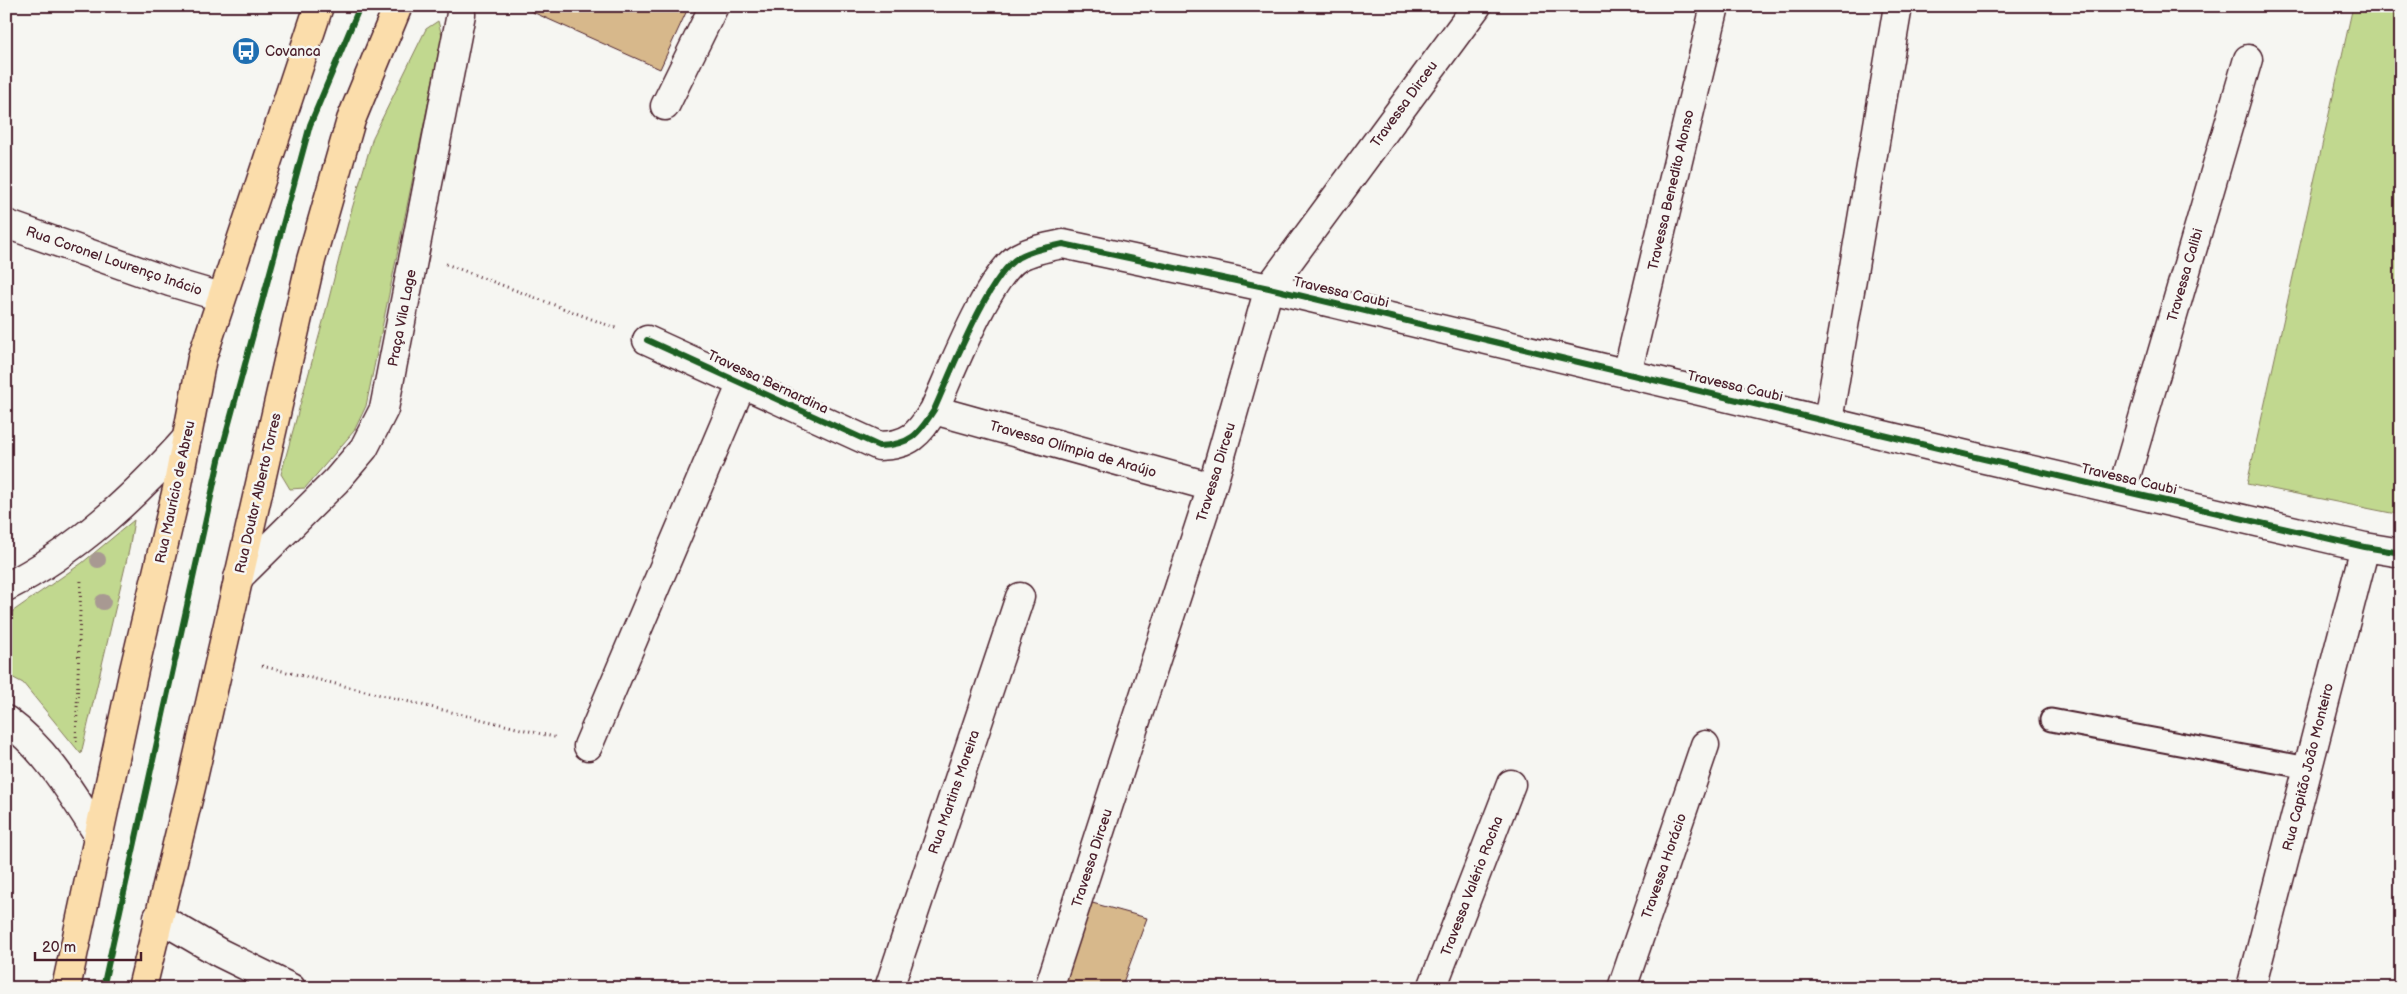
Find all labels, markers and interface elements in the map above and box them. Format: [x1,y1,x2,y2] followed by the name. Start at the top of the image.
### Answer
[231,36,261,66] bus stop icon: Covanca
[265,43,321,60] place label: Covanca
[1367,57,1441,151] street label: Travessa Dirceu
[1644,108,1698,272] street label: Travessa Benedito Alonso
[24,223,204,299] street label: Rua Coronel Lourenço Inácio
[2164,226,2206,324] street label: Travessa Calibi
[384,268,420,368] street label: Praça Vila Lage
[1291,273,1391,311] street label: Travessa Caubi
[705,347,831,418] street label: Travessa Bernardina
[1685,367,1785,405] street label: Travessa Caubi
[231,411,285,575] street label: Rua Doutor Alberto Torres
[988,417,1159,481] street label: Travessa Olímpia de Araújo
[152,419,198,565] street label: Rua Maurício de Abreu
[1193,420,1239,524] street label: Travessa Dirceu
[2079,460,2179,498] street label: Travessa Caubi
[2279,681,2337,853] street label: Rua Capitão João Monteiro
[925,728,983,856] street label: Rua Martins Moreira
[1068,807,1116,909] street label: Travessa Dirceu
[1638,811,1690,921] street label: Travessa Horácio
[1437,814,1507,958] street label: Travessa Valério Rocha
[35,929,141,961] scale bar
[42,938,76,957] text: 20 m

